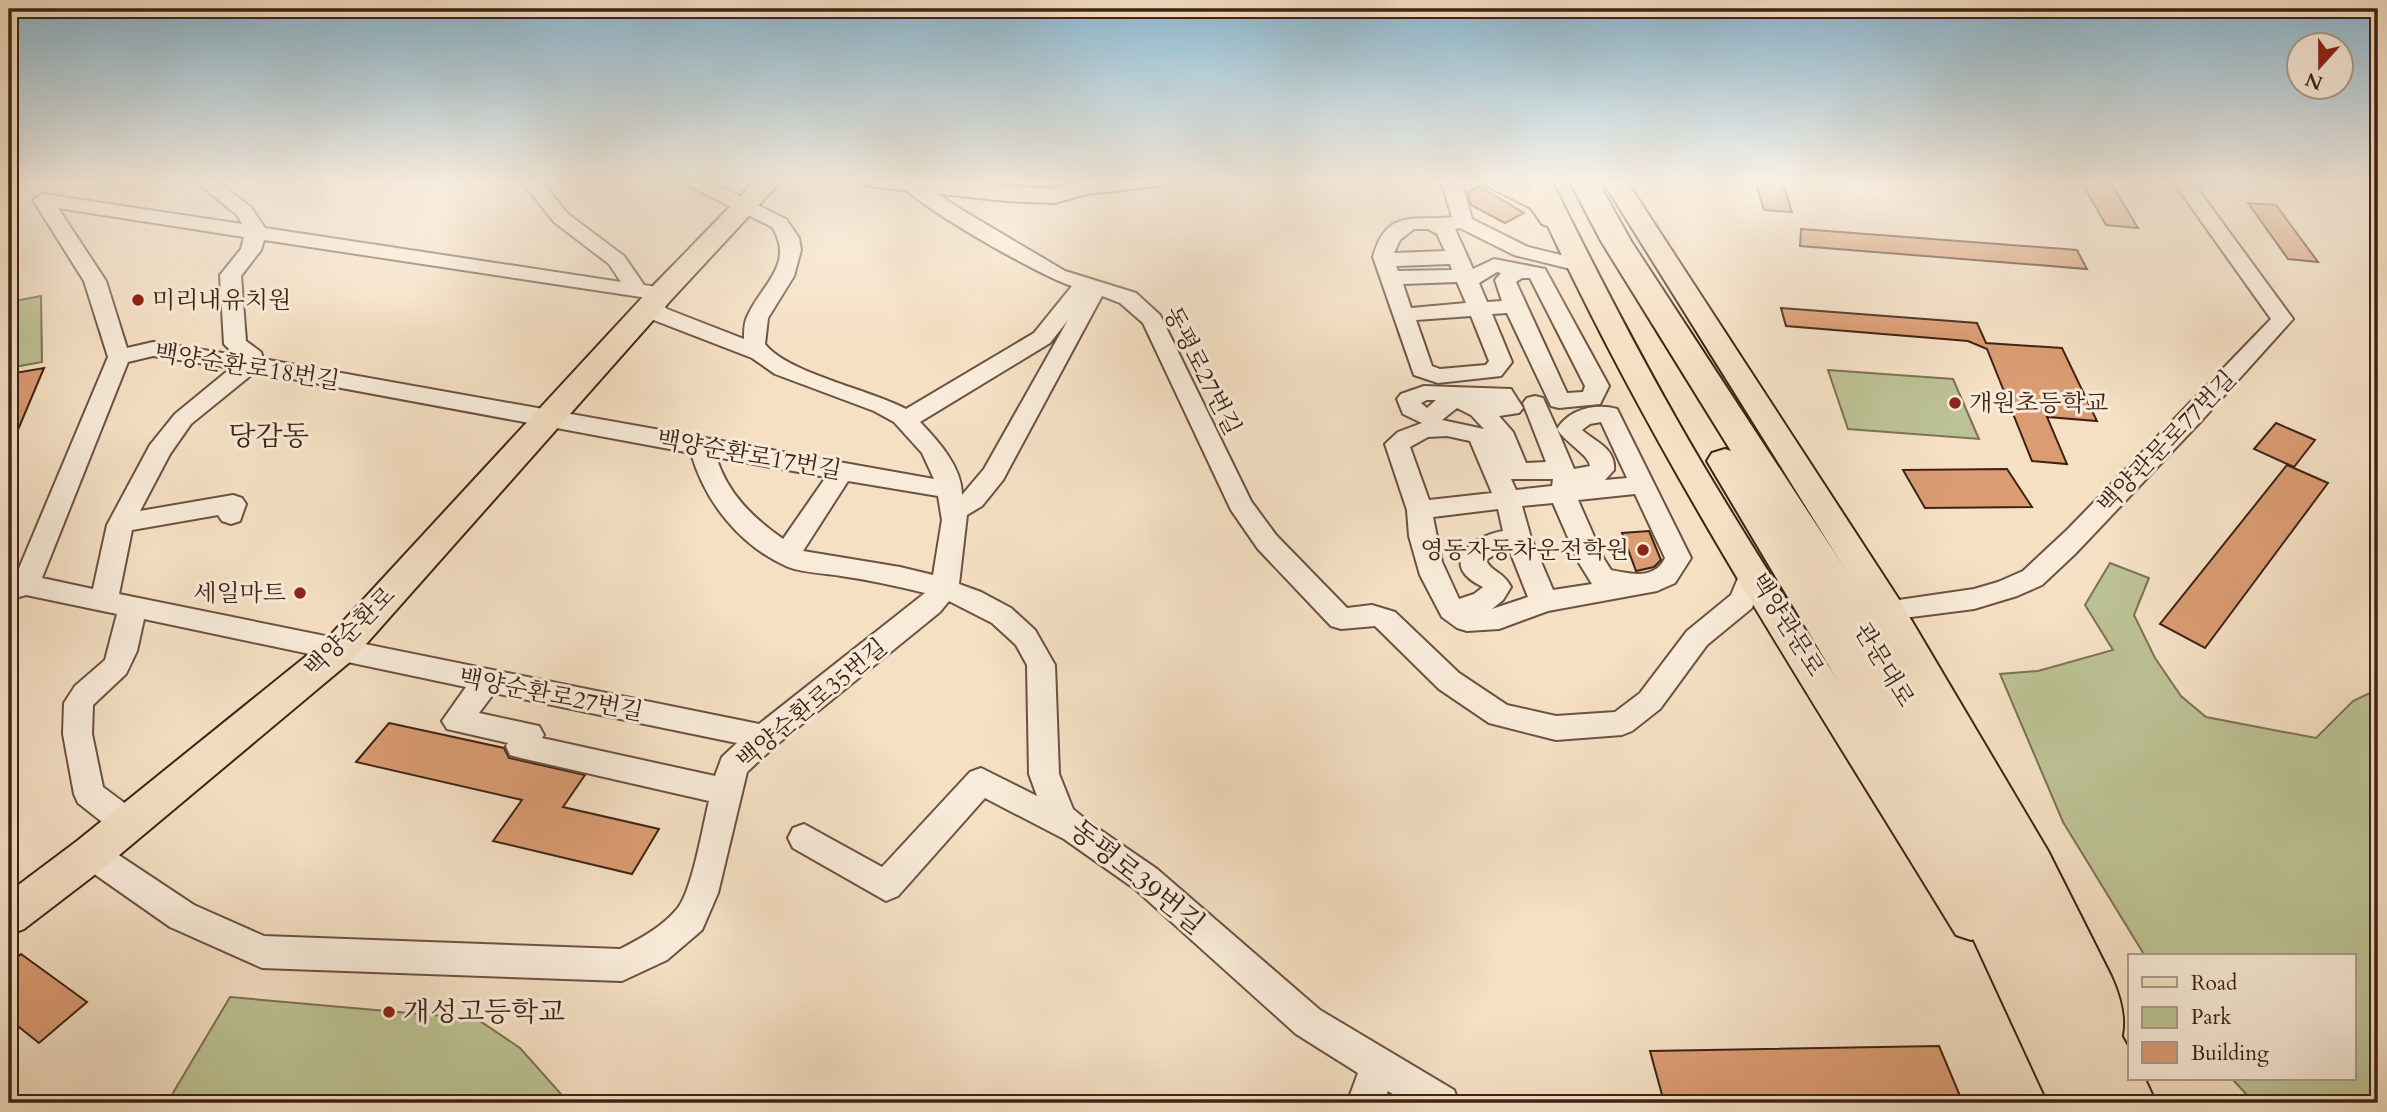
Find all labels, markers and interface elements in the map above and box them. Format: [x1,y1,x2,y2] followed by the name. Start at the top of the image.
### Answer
[2286,32,2356,102] north arrow
[2301,66,2327,96] text: N
[152,284,291,317] place label: 미리내유치원
[130,292,146,308] marker: 미리내유치원
[1155,301,1249,441] street label: 동평로27번길
[152,336,342,398] street label: 백양순환로18번길
[2090,363,2244,521] street label: 백양관문로77번길
[1969,387,2108,420] place label: 개원초등학교
[1947,395,1963,411] marker: 개원초등학교
[228,417,310,455] district label: 당감동
[654,423,844,487] street label: 백양순환로17번길
[1420,534,1629,567] place label: 영동자동차운전학원
[1635,542,1651,558] marker: 영동자동차운전학원
[1742,567,1832,683] street label: 백양관문로
[193,577,286,610] place label: 세일마트
[297,579,403,685] street label: 백양순환로
[292,585,308,601] marker: 세일마트
[1846,617,1922,713] street label: 관문대로
[730,631,894,777] street label: 백양순환로35번길
[456,661,646,729] street label: 백양순환로27번길
[1061,811,1213,943] street label: 동평로39번길
[2128,954,2356,1080] legend
[2191,969,2237,998] text: Road
[403,993,565,1031] place label: 개성고등학교
[2191,1003,2232,1032] text: Park
[381,1004,397,1020] marker: 개성고등학교
[2191,1039,2269,1068] text: Building

